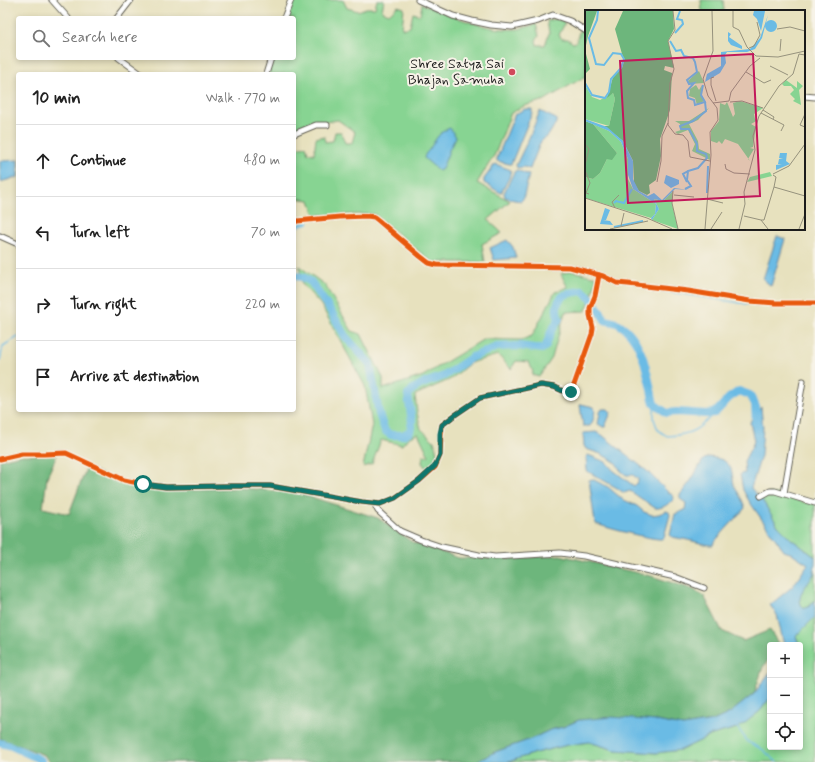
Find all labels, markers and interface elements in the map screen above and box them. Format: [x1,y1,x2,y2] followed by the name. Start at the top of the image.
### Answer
[585,10,805,230] inset map
[16,16,296,60] search box
[30,27,52,49] icon: search
[62,28,138,48] text: Search here
[408,55,504,89] place label: Shree Satya Sai Bhajan Samuha
[507,67,517,77] marker: Shree Satya Sai Bhajan Samuha
[32,87,81,109] text: 10 min
[206,90,280,107] text: Walk · 770 m
[32,150,54,172] icon: ahead
[70,151,126,171] text: Continue
[244,152,280,169] text: 480 m
[32,222,54,244] icon: left
[70,223,130,243] text: Turn left
[251,224,280,241] text: 70 m
[32,294,54,316] icon: right
[70,295,137,315] text: Turn right
[245,296,280,313] text: 220 m
[32,366,54,388] icon: arrive
[70,367,199,387] text: Arrive at destination
[562,383,580,401] route end
[134,475,152,493] route start
[767,642,803,750] map controls
[767,642,803,678] button: +
[767,678,803,714] button: −
[767,714,803,750] button: locate

